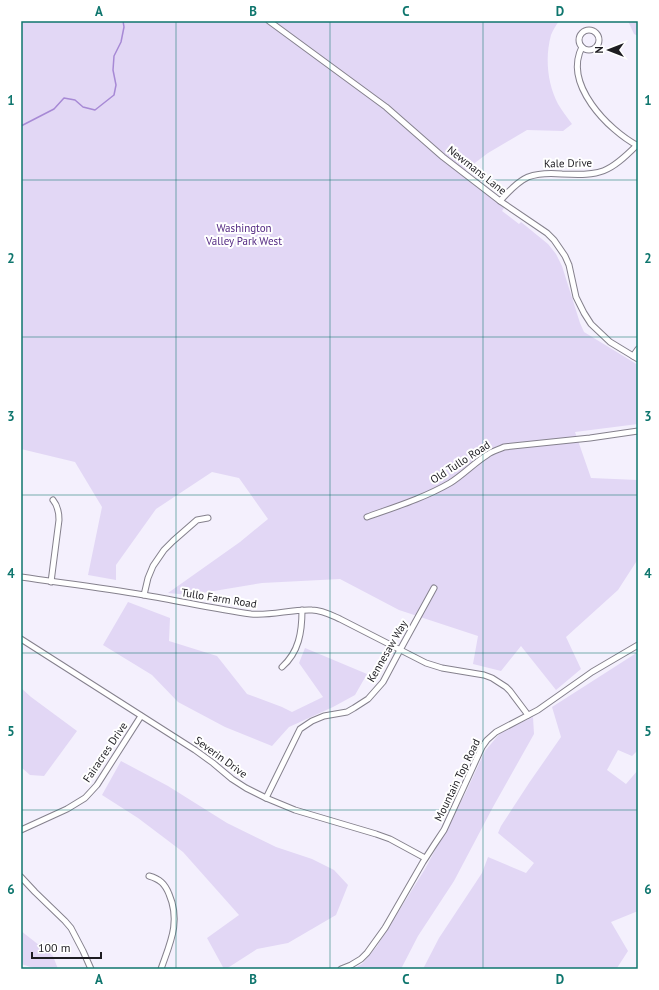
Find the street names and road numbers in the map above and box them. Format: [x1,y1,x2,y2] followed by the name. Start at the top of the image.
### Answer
[445,142,510,198] street label: Newmans Lane
[544,156,593,170] street label: Kale Drive
[427,437,493,487] street label: Old Tullo Road
[180,585,258,611] street label: Tullo Farm Road
[364,617,411,684] street label: Kennesaw Way
[80,719,131,785] street label: Fairacres Drive
[192,733,251,781] street label: Severin Drive
[431,736,483,824] street label: Mountain Top Road

